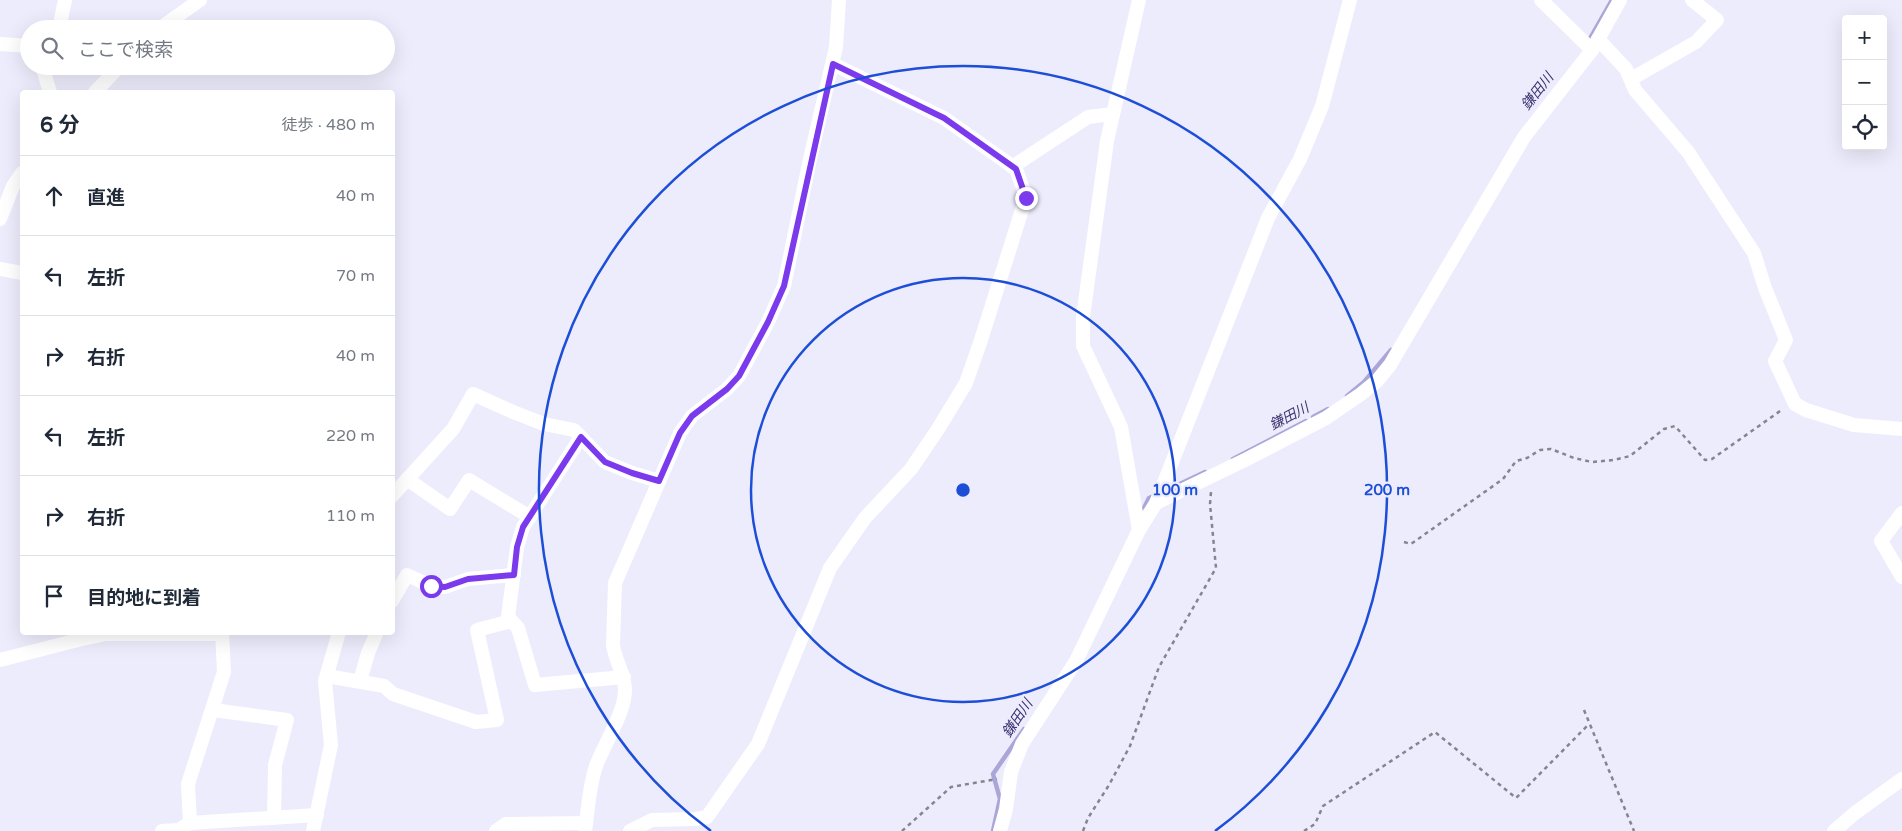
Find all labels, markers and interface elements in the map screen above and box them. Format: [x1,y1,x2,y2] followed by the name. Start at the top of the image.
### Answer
[1842,15,1887,150] map controls
[1842,15,1887,60] button: +
[20,20,395,75] search box
[38,34,66,62] icon: search
[78,39,173,61] text: ここで検索
[1842,60,1887,105] button: −
[1518,68,1558,113] water label: 鎌田川
[1842,105,1887,150] button: locate
[40,113,80,138] text: 6 分
[282,115,375,135] text: 徒歩 · 480 m
[40,182,68,210] icon: ahead
[336,186,375,206] text: 40 m
[87,187,125,209] text: 直進
[1015,187,1038,210] route end
[40,262,68,290] icon: left
[336,266,375,286] text: 70 m
[87,267,125,289] text: 左折
[40,342,68,370] icon: right
[336,346,375,366] text: 40 m
[87,347,125,369] text: 右折
[1267,398,1314,434] water label: 鎌田川
[40,422,68,450] icon: left
[326,426,375,446] text: 220 m
[87,427,125,449] text: 左折
[954,481,972,499] centre of rings
[1152,481,1198,499] text: 100 m
[1364,481,1410,499] text: 200 m
[40,502,68,530] icon: right
[326,506,375,526] text: 110 m
[87,507,125,529] text: 右折
[420,575,443,598] route start
[40,582,68,610] icon: arrive
[87,587,201,609] text: 目的地に到着
[999,694,1037,740] water label: 鎌田川

